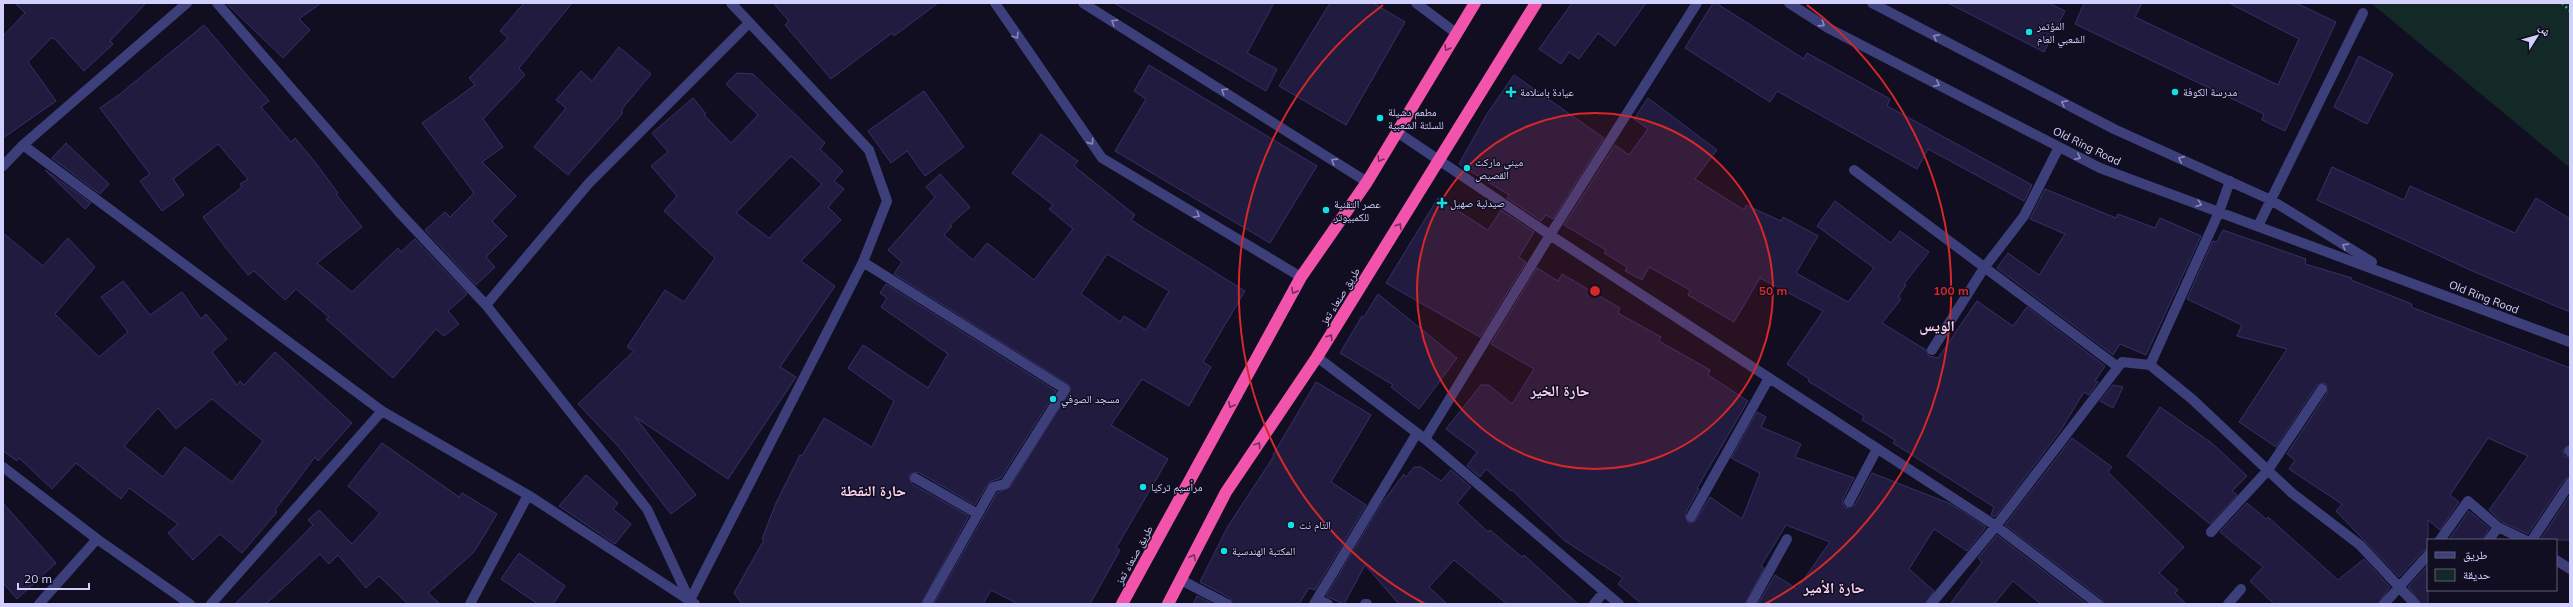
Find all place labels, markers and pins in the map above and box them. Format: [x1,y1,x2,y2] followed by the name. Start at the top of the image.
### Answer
[2036,19,2085,48] place label: المؤتمر الشعبي العام
[2024,27,2034,37] marker: المؤتمر الشعبي العام
[1520,85,1574,99] place label: عيادة باسلامة
[2183,85,2237,99] place label: مدرسة الكوفة
[1505,86,1517,98] marker: عيادة باسلامة
[2170,87,2180,97] marker: مدرسة الكوفة
[1388,105,1444,132] place label: مطعم دشيلة للسلتة الشعبية
[1375,113,1385,123] marker: مطعم دشيلة للسلتة الشعبية
[1475,155,1523,182] place label: ميني ماركت القصيص
[1462,163,1472,173] marker: ميني ماركت القصيص
[1450,196,1505,210] place label: صيدلية صهيل
[1333,197,1381,224] place label: عصر التقنية للكمبيوتر
[1437,198,1447,208] marker: صيدلية صهيل
[1321,205,1331,215] marker: عصر التقنية للكمبيوتر
[1588,284,1602,298] centre of rings
[1061,392,1120,408] place label: مسجد الصوفي
[1048,394,1058,404] marker: مسجد الصوفي
[1151,480,1202,495] place label: مرأسيم تركيا
[1138,482,1148,492] marker: مرأسيم تركيا
[1299,518,1331,532] place label: التام نت
[1286,520,1296,530] marker: التام نت
[1232,544,1295,558] place label: المكتبة الهندسية
[1219,546,1229,556] marker: المكتبة الهندسية

